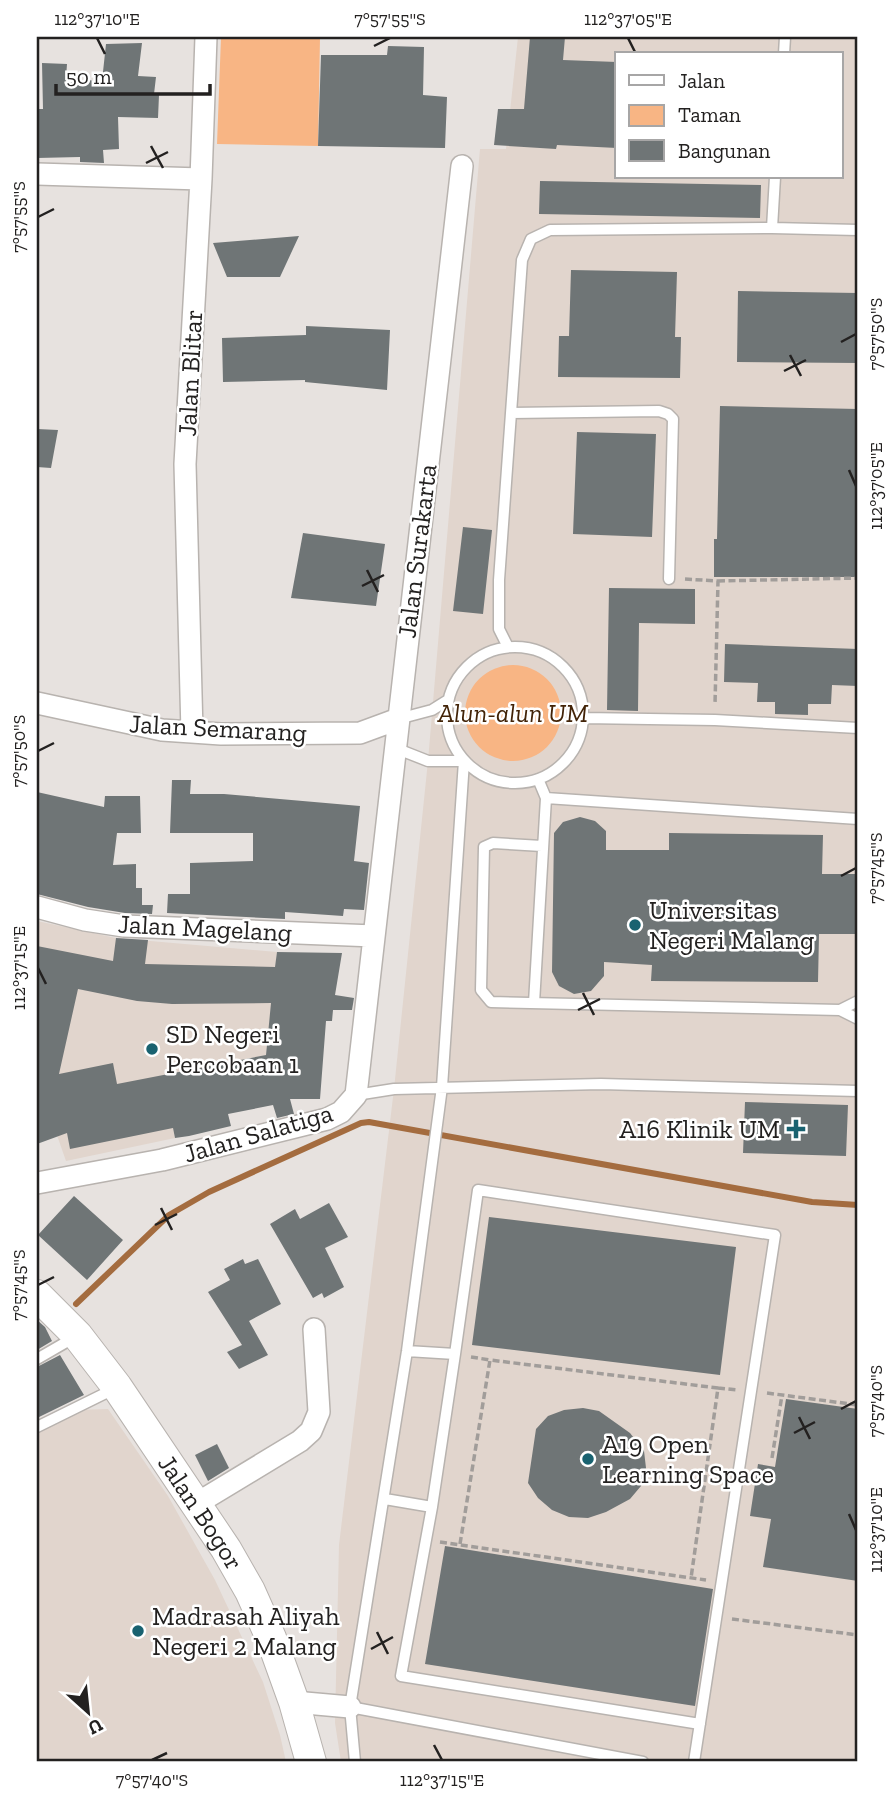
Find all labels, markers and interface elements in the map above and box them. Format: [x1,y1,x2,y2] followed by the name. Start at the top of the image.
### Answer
[54,8,140,30] text: 112°37'10"E
[354,8,426,30] text: 7°57'55"S
[584,8,672,30] text: 112°37'05"E
[56,52,210,96] scale bar
[615,52,842,178] legend
[66,64,112,89] text: 50 m
[678,68,725,93] text: Jalan
[678,102,741,127] text: Taman
[678,138,770,163] text: Bangunan
[8,181,30,253] text: 7°57'55"S
[865,298,887,370] text: 7°57'50"S
[171,309,209,437] street label: Jalan Blitar
[865,442,887,530] text: 112°37'05"E
[390,462,444,640] street label: Jalan Surakarta
[437,697,589,729] park label: Alun-alun UM
[128,707,308,749] street label: Jalan Semarang
[8,715,30,787] text: 7°57'50"S
[865,832,887,904] text: 7°57'45"S
[649,894,814,956] place label: Universitas Negeri Malang
[117,907,293,949] street label: Jalan Magelang
[627,917,643,933] marker: Universitas Negeri Malang
[8,926,30,1010] text: 112°37'15"E
[166,1018,299,1080] place label: SD Negeri Percobaan 1
[144,1041,160,1057] marker: SD Negeri Percobaan 1
[180,1096,337,1170] street label: Jalan Salatiga
[619,1113,780,1145] place label: A16 Klinik UM
[786,1119,806,1139] marker: A16 Klinik UM
[8,1249,30,1321] text: 7°57'45"S
[865,1365,887,1437] text: 7°57'40"S
[602,1428,774,1490] place label: A19 Open Learning Space
[151,1449,250,1575] street label: Jalan Bogor
[580,1451,596,1467] marker: A19 Open Learning Space
[865,1487,887,1573] text: 112°37'10"E
[152,1600,340,1662] place label: Madrasah Aliyah Negeri 2 Malang
[130,1623,146,1639] marker: Madrasah Aliyah Negeri 2 Malang
[52,1676,122,1746] north arrow
[84,1713,107,1740] text: U
[116,1769,188,1791] text: 7°57'40"S
[400,1769,484,1791] text: 112°37'15"E

